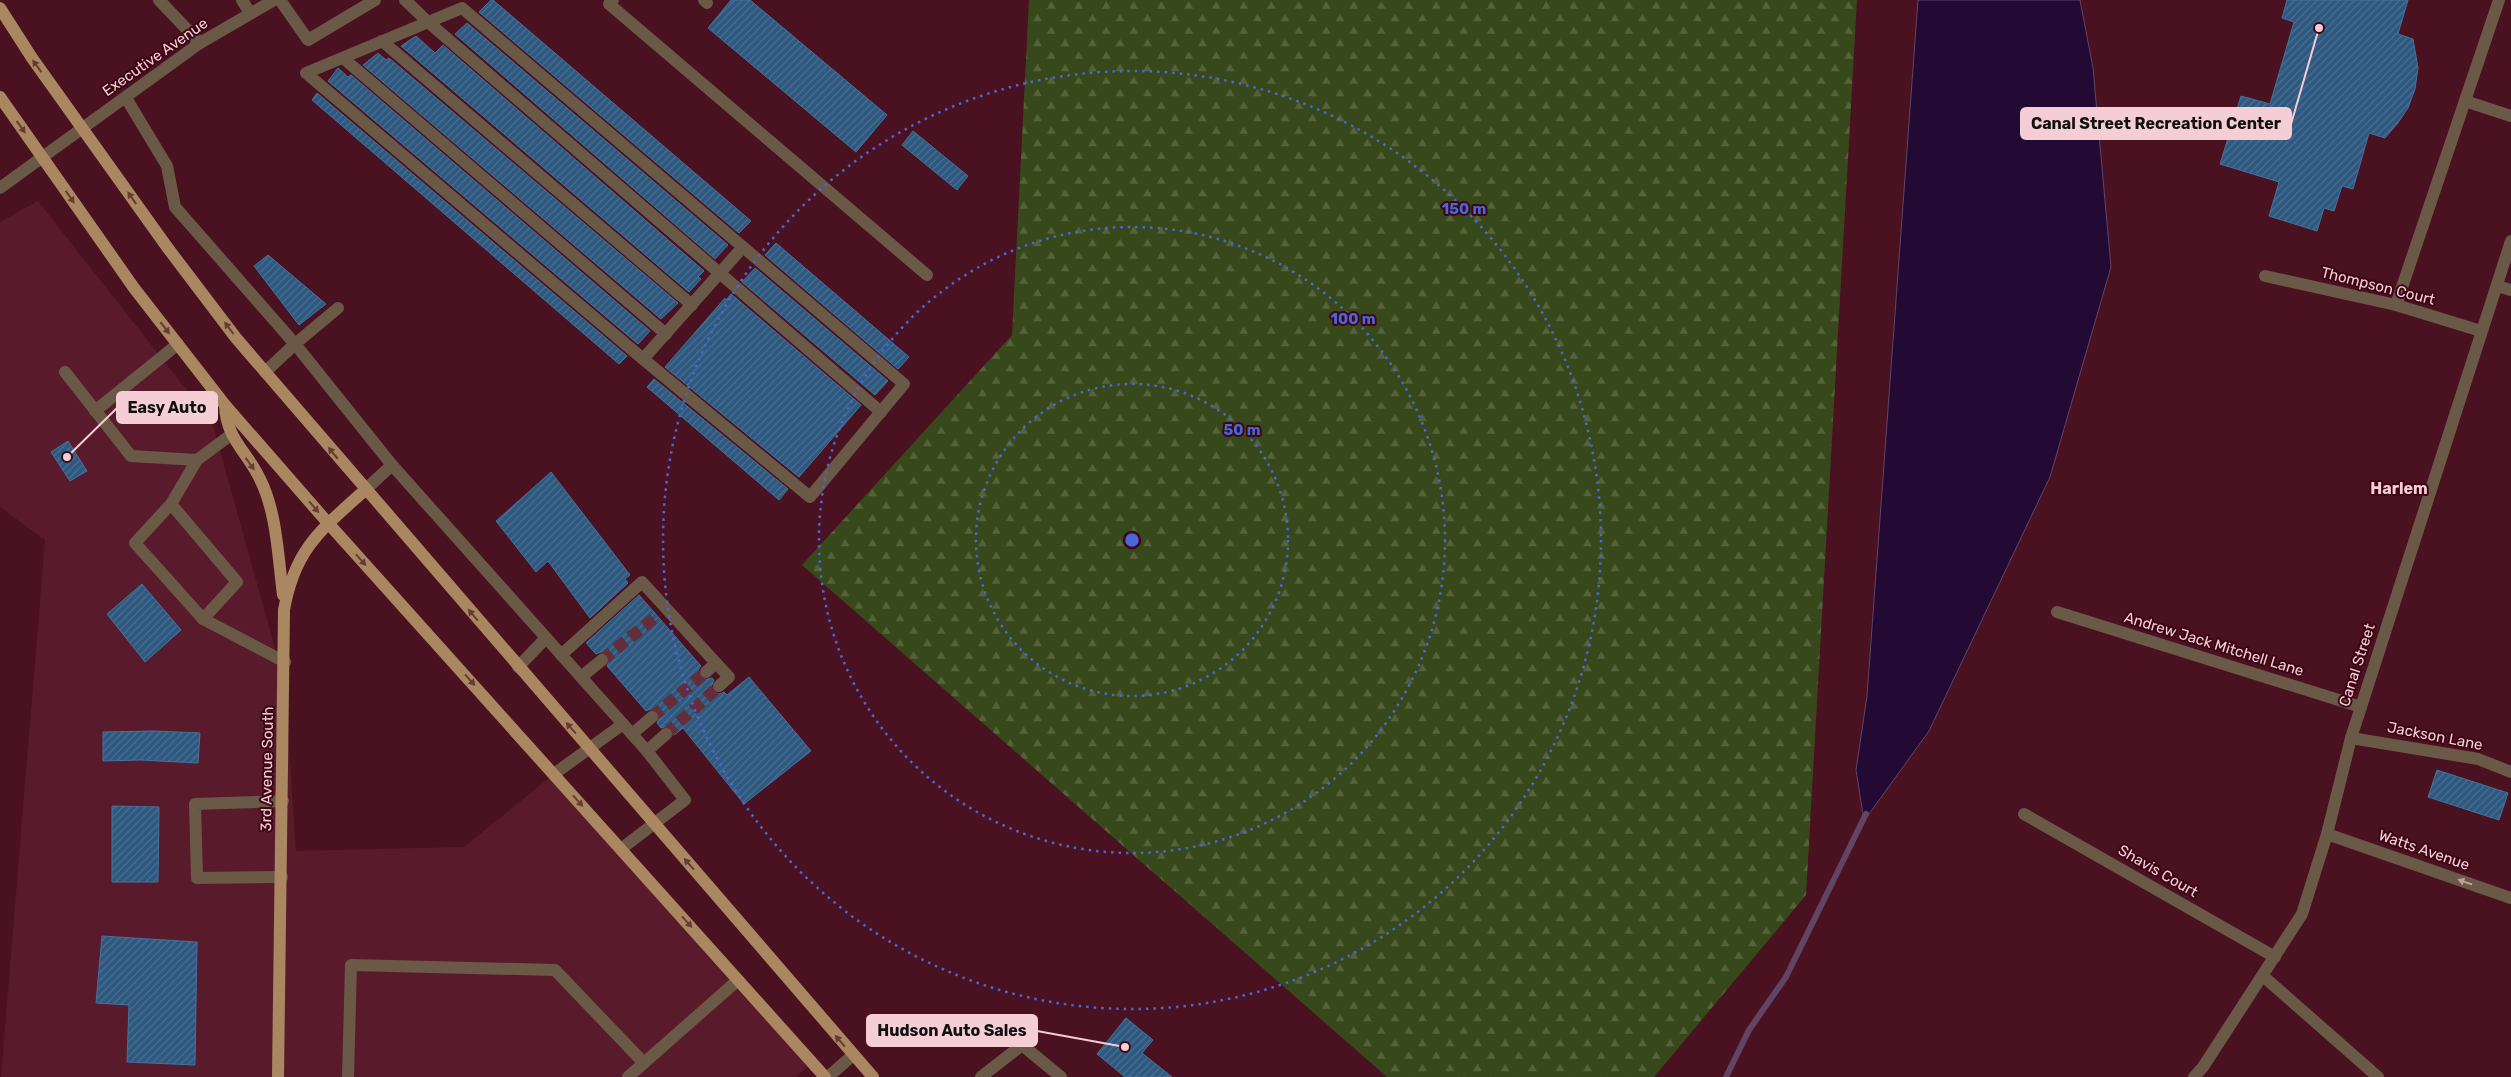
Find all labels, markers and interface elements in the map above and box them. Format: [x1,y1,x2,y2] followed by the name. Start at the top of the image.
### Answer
[99,14,211,100] street label: Executive Avenue
[32,59,42,73] one-way arrow
[2021,108,2291,139] callout: Canal Street Recreation Center
[2031,114,2282,133] text: Canal Street Recreation Center
[16,120,26,134] one-way arrow
[65,190,75,203] one-way arrow
[127,191,137,205] one-way arrow
[1442,200,1486,218] text: 150 m
[2319,263,2437,309] street label: Thompson Court
[1331,310,1375,328] text: 100 m
[160,321,171,334] one-way arrow
[223,322,234,335] one-way arrow
[117,392,217,423] callout: Easy Auto
[127,398,207,417] text: Easy Auto
[1224,421,1260,439] text: 50 m
[328,446,339,459] one-way arrow
[245,457,255,471] one-way arrow
[2370,479,2428,498] district label: Harlem
[309,501,320,514] one-way arrow
[1123,531,1141,549] centre of rings
[355,553,367,565] one-way arrow
[2122,608,2306,680] street label: Andrew Jack Mitchell Lane
[468,609,479,621] one-way arrow
[2335,621,2379,709] street label: Canal Street
[464,674,475,687] one-way arrow
[257,706,277,832] street label: 3rd Avenue South
[2386,718,2484,754] street label: Jackson Lane
[566,721,577,734] one-way arrow
[572,795,584,807] one-way arrow
[2376,826,2472,874] street label: Watts Avenue
[2115,841,2201,901] street label: Shavis Court
[683,858,694,871] one-way arrow
[2457,878,2472,886] one-way arrow
[681,916,692,929] one-way arrow
[867,1015,1037,1046] callout: Hudson Auto Sales
[877,1021,1027,1040] text: Hudson Auto Sales
[834,1035,846,1047] one-way arrow

